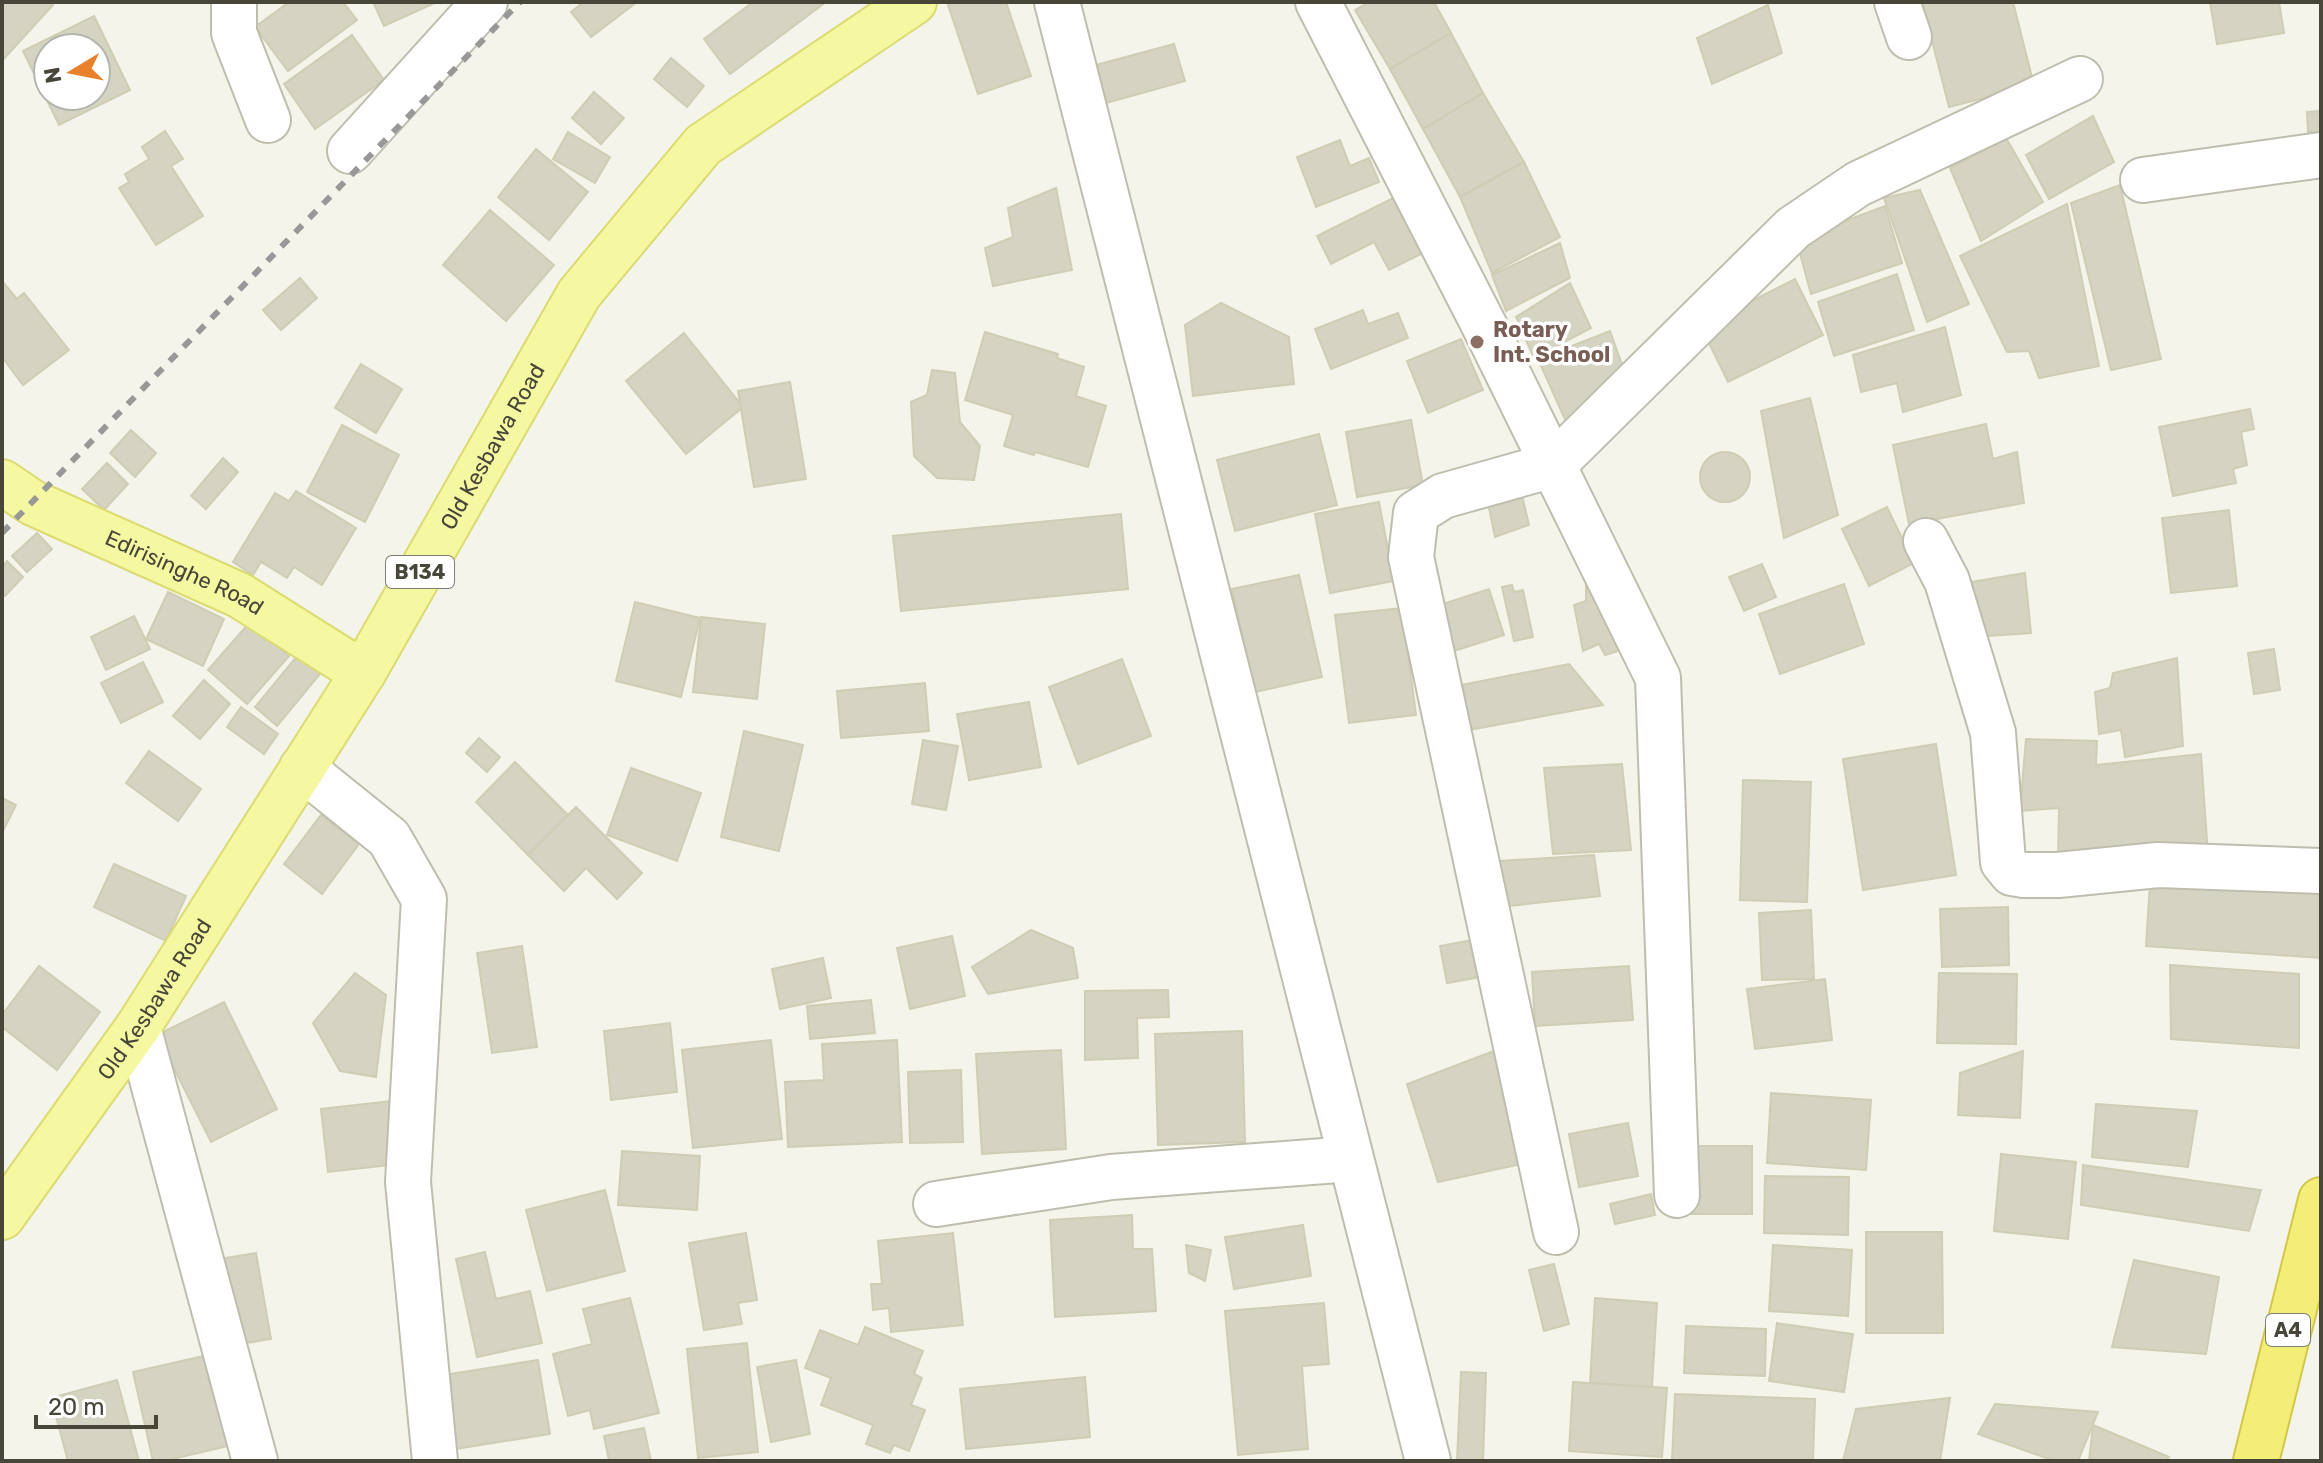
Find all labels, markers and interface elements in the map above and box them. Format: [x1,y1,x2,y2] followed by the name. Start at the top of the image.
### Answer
[32,32,112,112] north arrow
[38,65,67,86] text: N
[1493,316,1610,368] place label: Rotary Int. School
[1468,333,1486,351] marker: Rotary Int. School
[434,358,550,534] street label: Old Kesbawa Road
[101,524,269,621] street label: Edirisinghe Road
[386,556,454,588] road number: B134
[91,914,217,1085] street label: Old Kesbawa Road
[2266,1314,2310,1346] road number: A4
[36,1379,156,1429] scale bar
[48,1393,105,1421] text: 20 m

